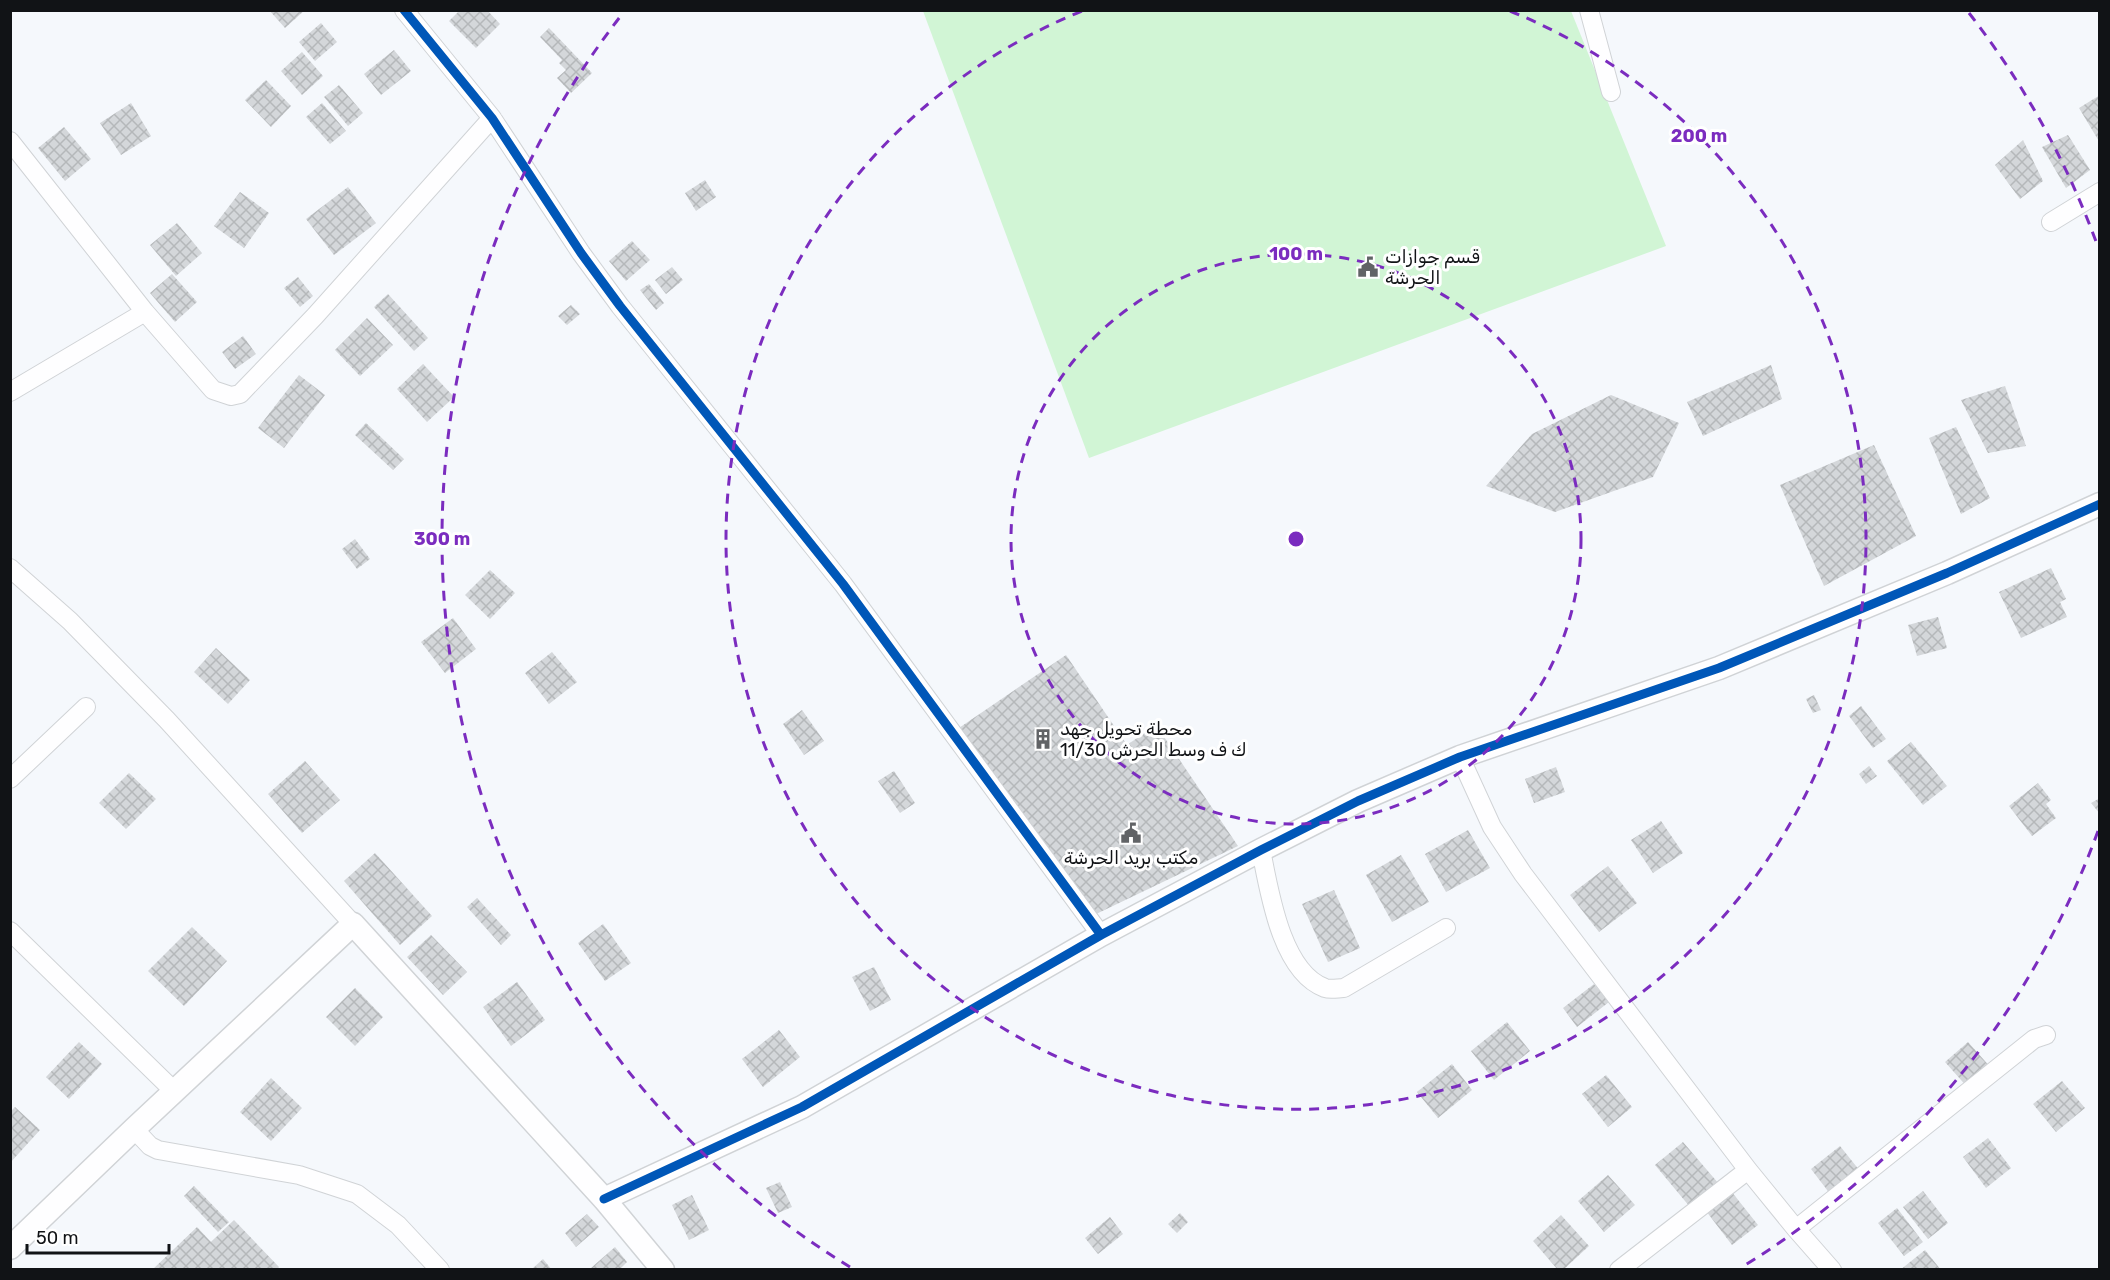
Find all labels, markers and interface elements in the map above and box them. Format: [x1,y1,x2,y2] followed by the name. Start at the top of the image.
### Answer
[1671,125,1727,147] text: 200 m
[1269,243,1323,265] text: 100 m
[1385,246,1480,289] place label: قسم جوازات الحرشة
[1356,255,1380,279] public building icon: قسم جوازات الحرشة
[414,528,470,550] text: 300 m
[1286,529,1306,549] centre of rings
[1060,718,1247,761] place label: محطة تحويل جهد 11/30 ك ف وسط الحرش
[1031,727,1055,751] building icon: محطة تحويل جهد 11/30 ك ف وسط الحرش
[1119,821,1143,845] public building icon: مكتب بريد الحرشة
[1064,847,1198,869] place label: مكتب بريد الحرشة
[27,1217,170,1255] scale bar
[36,1227,79,1249] text: 50 m

